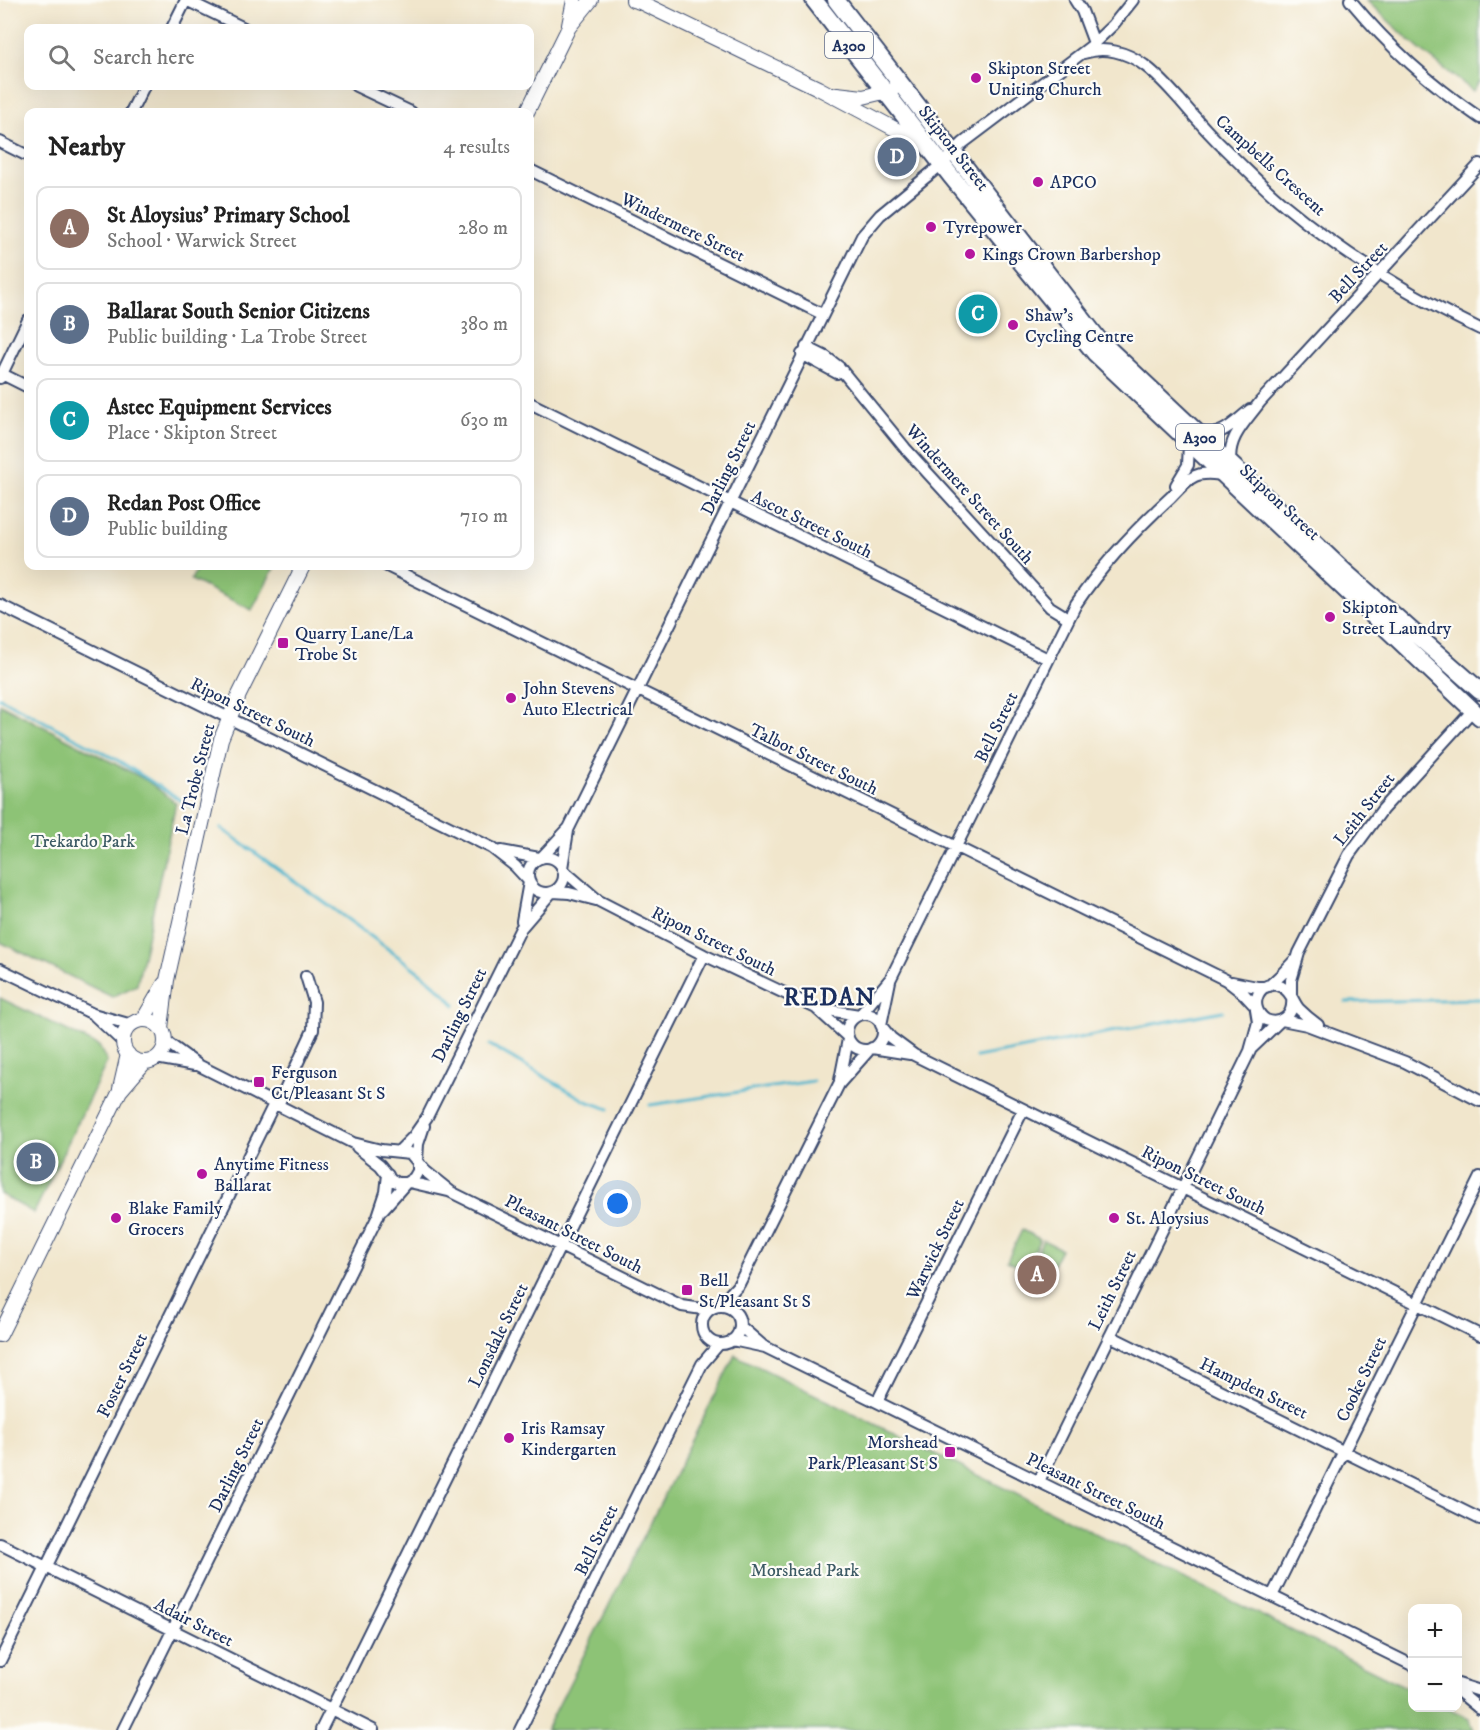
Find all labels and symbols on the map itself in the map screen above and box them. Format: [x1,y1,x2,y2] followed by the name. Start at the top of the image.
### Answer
[825,32,873,58] road number: A300
[988,58,1102,101] place label: Skipton Street Uniting Church
[969,71,983,85] marker: Skipton Street Uniting Church
[913,101,994,196] street label: Skipton Street
[1211,110,1330,221] street label: Campbells Crescent
[878,134,916,180] pin: D
[1050,172,1097,194] place label: APCO
[1031,175,1045,189] marker: APCO
[616,188,748,267] street label: Windermere Street
[943,217,1022,239] place label: Tyrepower
[924,220,938,234] marker: Tyrepower
[1325,237,1393,308] street label: Bell Street
[982,244,1161,266] place label: Kings Crown Barbershop
[963,247,977,261] marker: Kings Crown Barbershop
[958,292,998,336] pin: C
[1025,305,1134,348] place label: Shaw's Cycling Centre
[1006,318,1020,332] marker: Shaw's Cycling Centre
[697,417,761,519] street label: Darling Street
[900,419,1038,570] street label: Windermere Street South
[1176,424,1224,450] road number: A300
[1234,460,1324,546] street label: Skipton Street
[747,486,876,564] street label: Ascot Street South
[1342,597,1452,640] place label: Skipton Street Laundry
[1323,610,1337,624] marker: Skipton Street Laundry
[295,623,414,666] place label: Quarry Lane/La Trobe St
[276,636,290,650] marker: Quarry Lane/La Trobe St
[187,673,319,753] street label: Ripon Street South
[521,678,633,721] place label: John Stevens Auto Electrical
[970,688,1024,766] street label: Bell Street
[504,691,518,705] marker: John Stevens Auto Electrical
[746,719,882,801] street label: Talbot Street South
[172,721,220,837] street label: La Trobe Street
[1329,769,1400,851] street label: Leith Street
[31,831,135,853] park label: Trekardo Park
[648,902,780,982] street label: Ripon Street South
[428,964,492,1066] street label: Darling Street
[783,983,877,1013] district label: REDAN
[271,1062,385,1105] place label: Ferguson Ct/Pleasant St S
[252,1075,266,1089] marker: Ferguson Ct/Pleasant St S
[16,1140,56,1184] pin: B
[1138,1141,1270,1221] street label: Ripon Street South
[214,1154,329,1197] place label: Anytime Fitness Ballarat
[195,1167,209,1181] marker: Anytime Fitness Ballarat
[603,1189,632,1218] your location
[501,1191,647,1279] street label: Pleasant Street South
[902,1195,970,1304] street label: Warwick Street
[128,1198,223,1241] place label: Blake Family Grocers
[1126,1208,1209,1230] place label: St. Aloysius
[109,1211,123,1225] marker: Blake Family Grocers
[1107,1211,1121,1225] marker: St. Aloysius
[1084,1246,1142,1334] street label: Leith Street
[1018,1252,1056,1298] pin: A
[699,1270,811,1313] place label: Bell St/Pleasant St S
[464,1280,534,1391] street label: Lonsdale Street
[680,1283,694,1297] marker: Bell St/Pleasant St S
[93,1329,153,1421] street label: Foster Street
[1332,1333,1392,1426] street label: Cooke Street
[1196,1353,1311,1425] street label: Hampden Street
[205,1414,269,1516] street label: Darling Street
[521,1418,617,1461] place label: Iris Ramsay Kindergarten
[502,1431,516,1445] marker: Iris Ramsay Kindergarten
[808,1432,938,1475] place label: Morshead Park/Pleasant St S
[943,1445,957,1459] marker: Morshead Park/Pleasant St S
[1022,1449,1169,1535] street label: Pleasant Street South
[570,1501,624,1579] street label: Bell Street
[751,1560,859,1582] park label: Morshead Park
[150,1594,237,1652] street label: Adair Street

